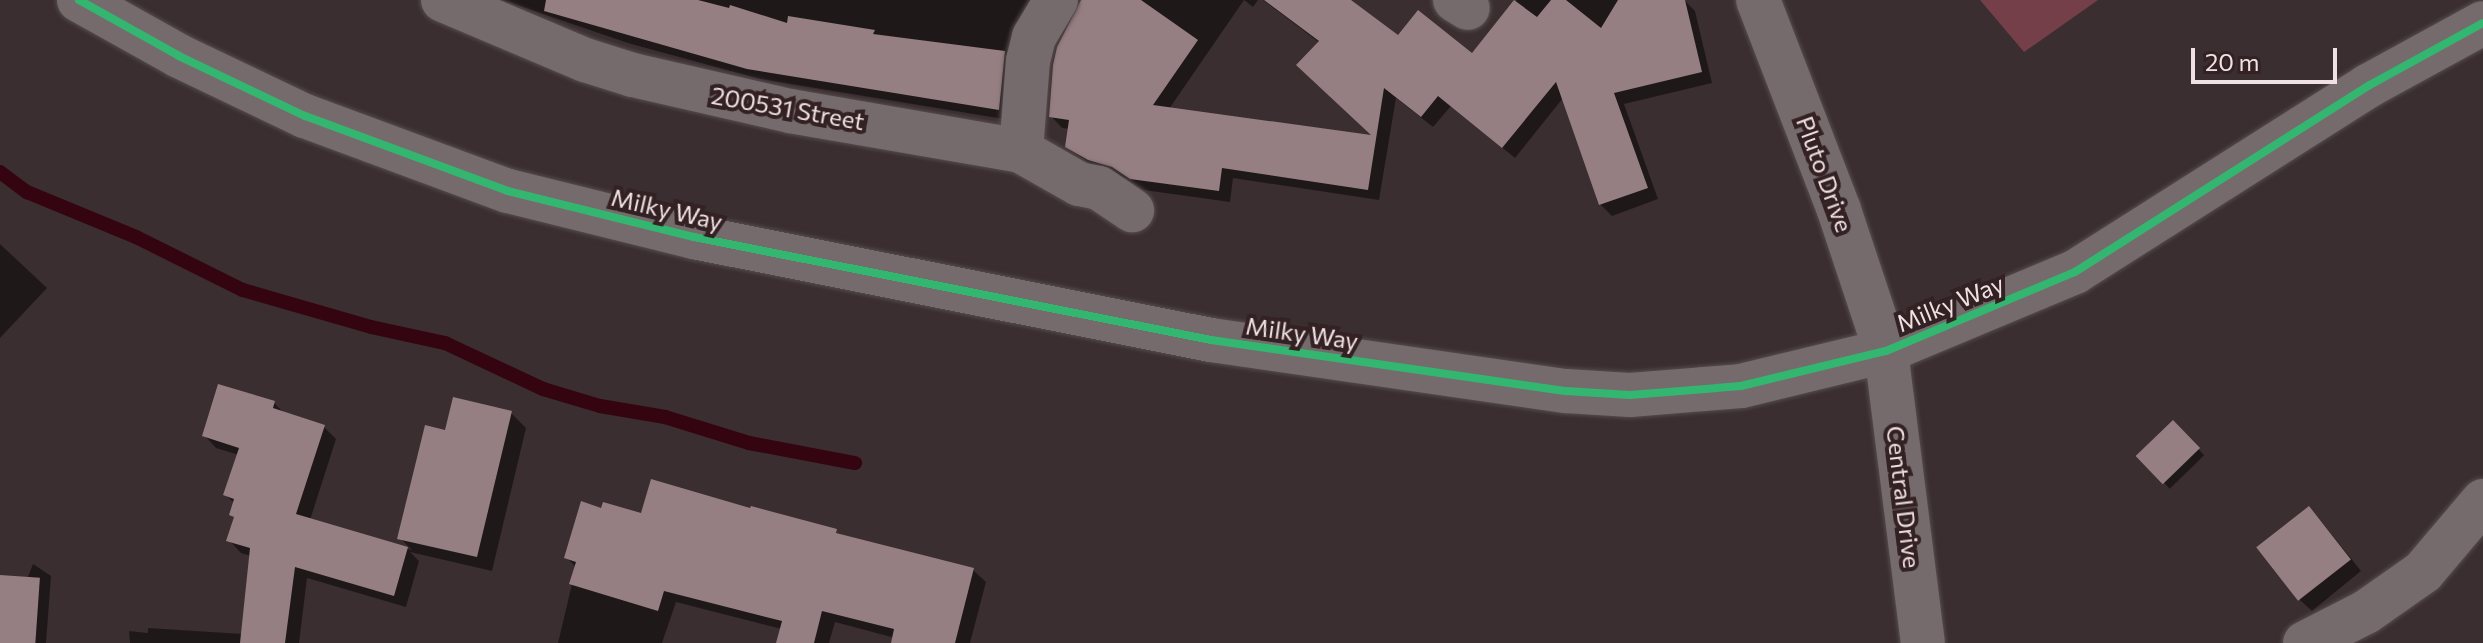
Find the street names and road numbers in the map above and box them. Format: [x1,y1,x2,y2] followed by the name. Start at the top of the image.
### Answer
[709,80,867,136] street label: 200531 Street
[1791,112,1859,236] street label: Pluto Drive
[609,182,725,236] street label: Milky Way
[1892,268,2008,338] street label: Milky Way
[1244,311,1360,355] street label: Milky Way
[1881,424,1927,570] street label: Central Drive

